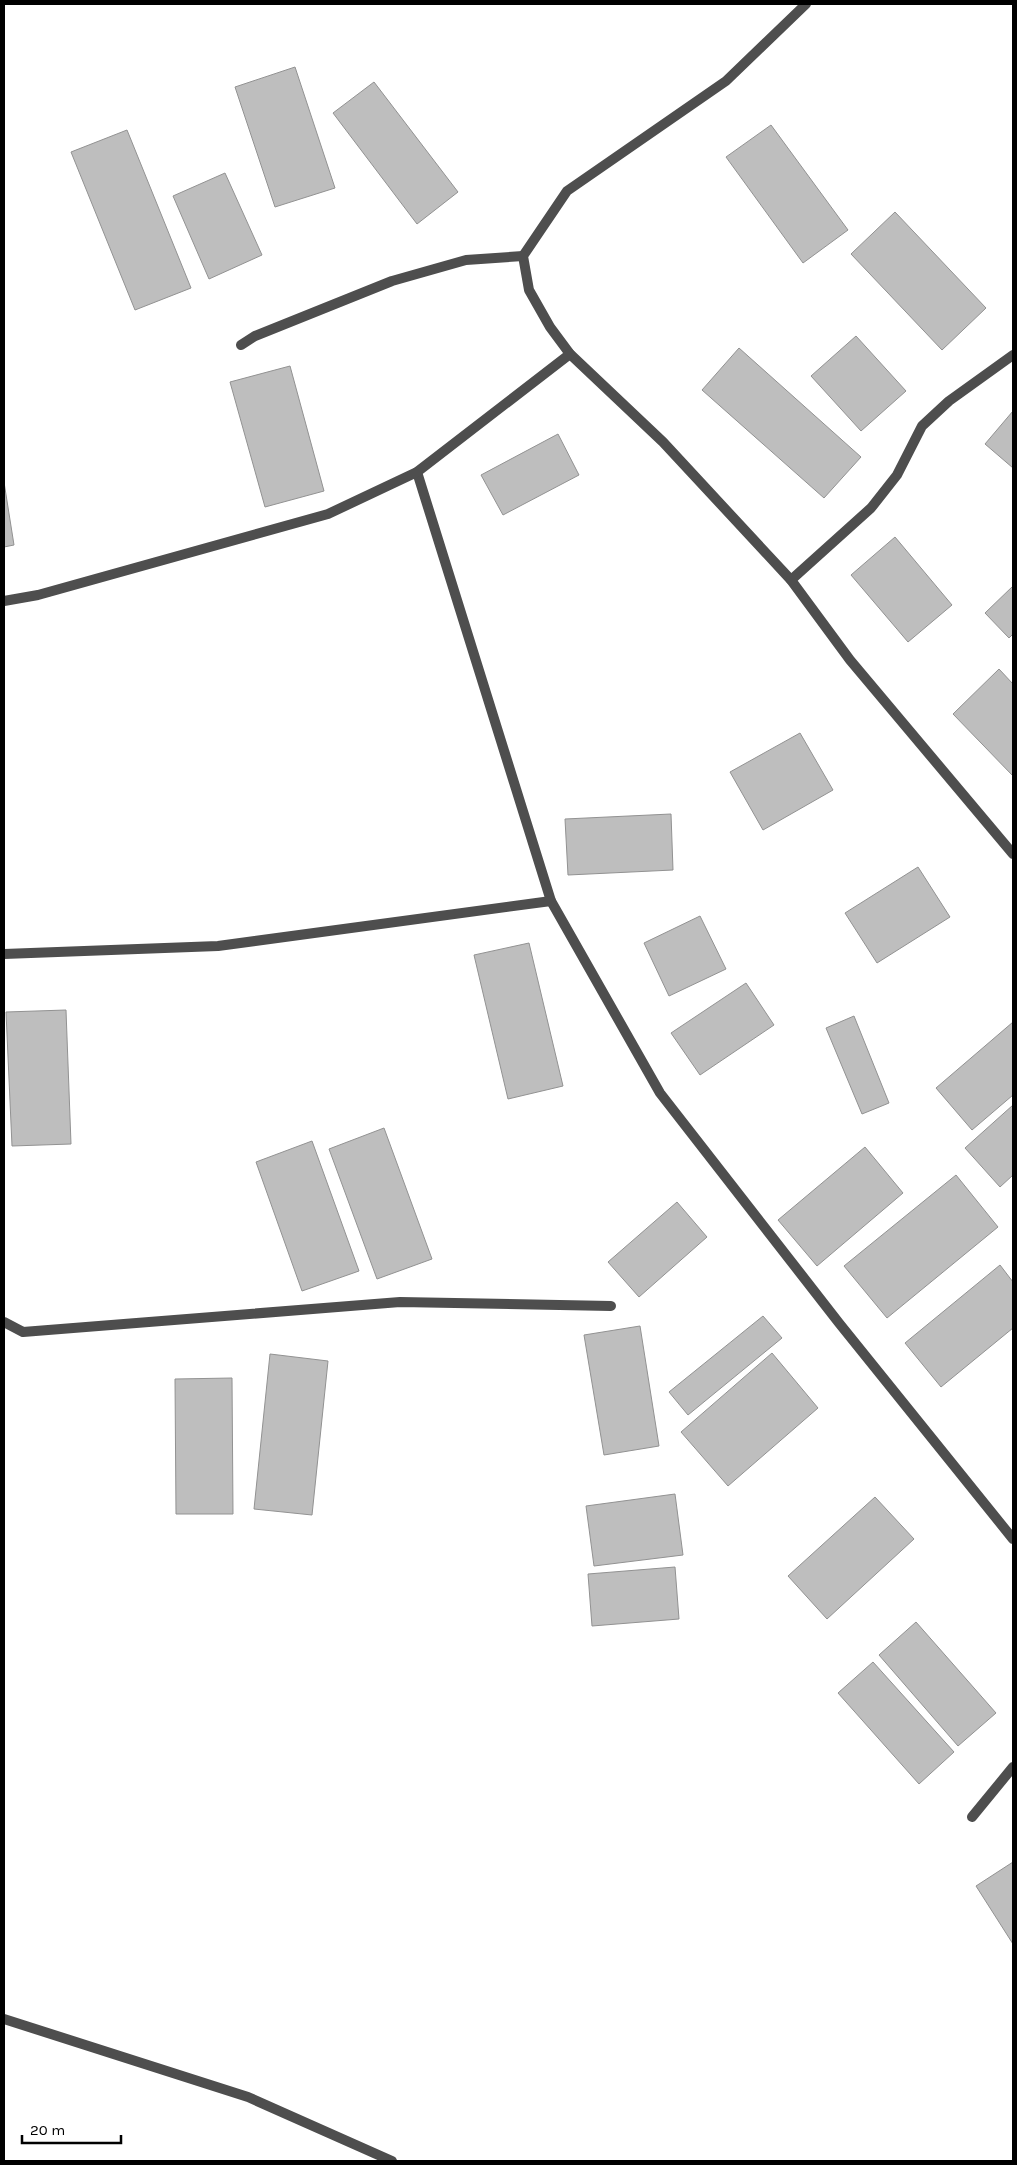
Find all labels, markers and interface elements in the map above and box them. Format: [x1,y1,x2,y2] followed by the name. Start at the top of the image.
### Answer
[22,2112,121,2144] scale bar
[30,2121,65,2139] text: 20 m

